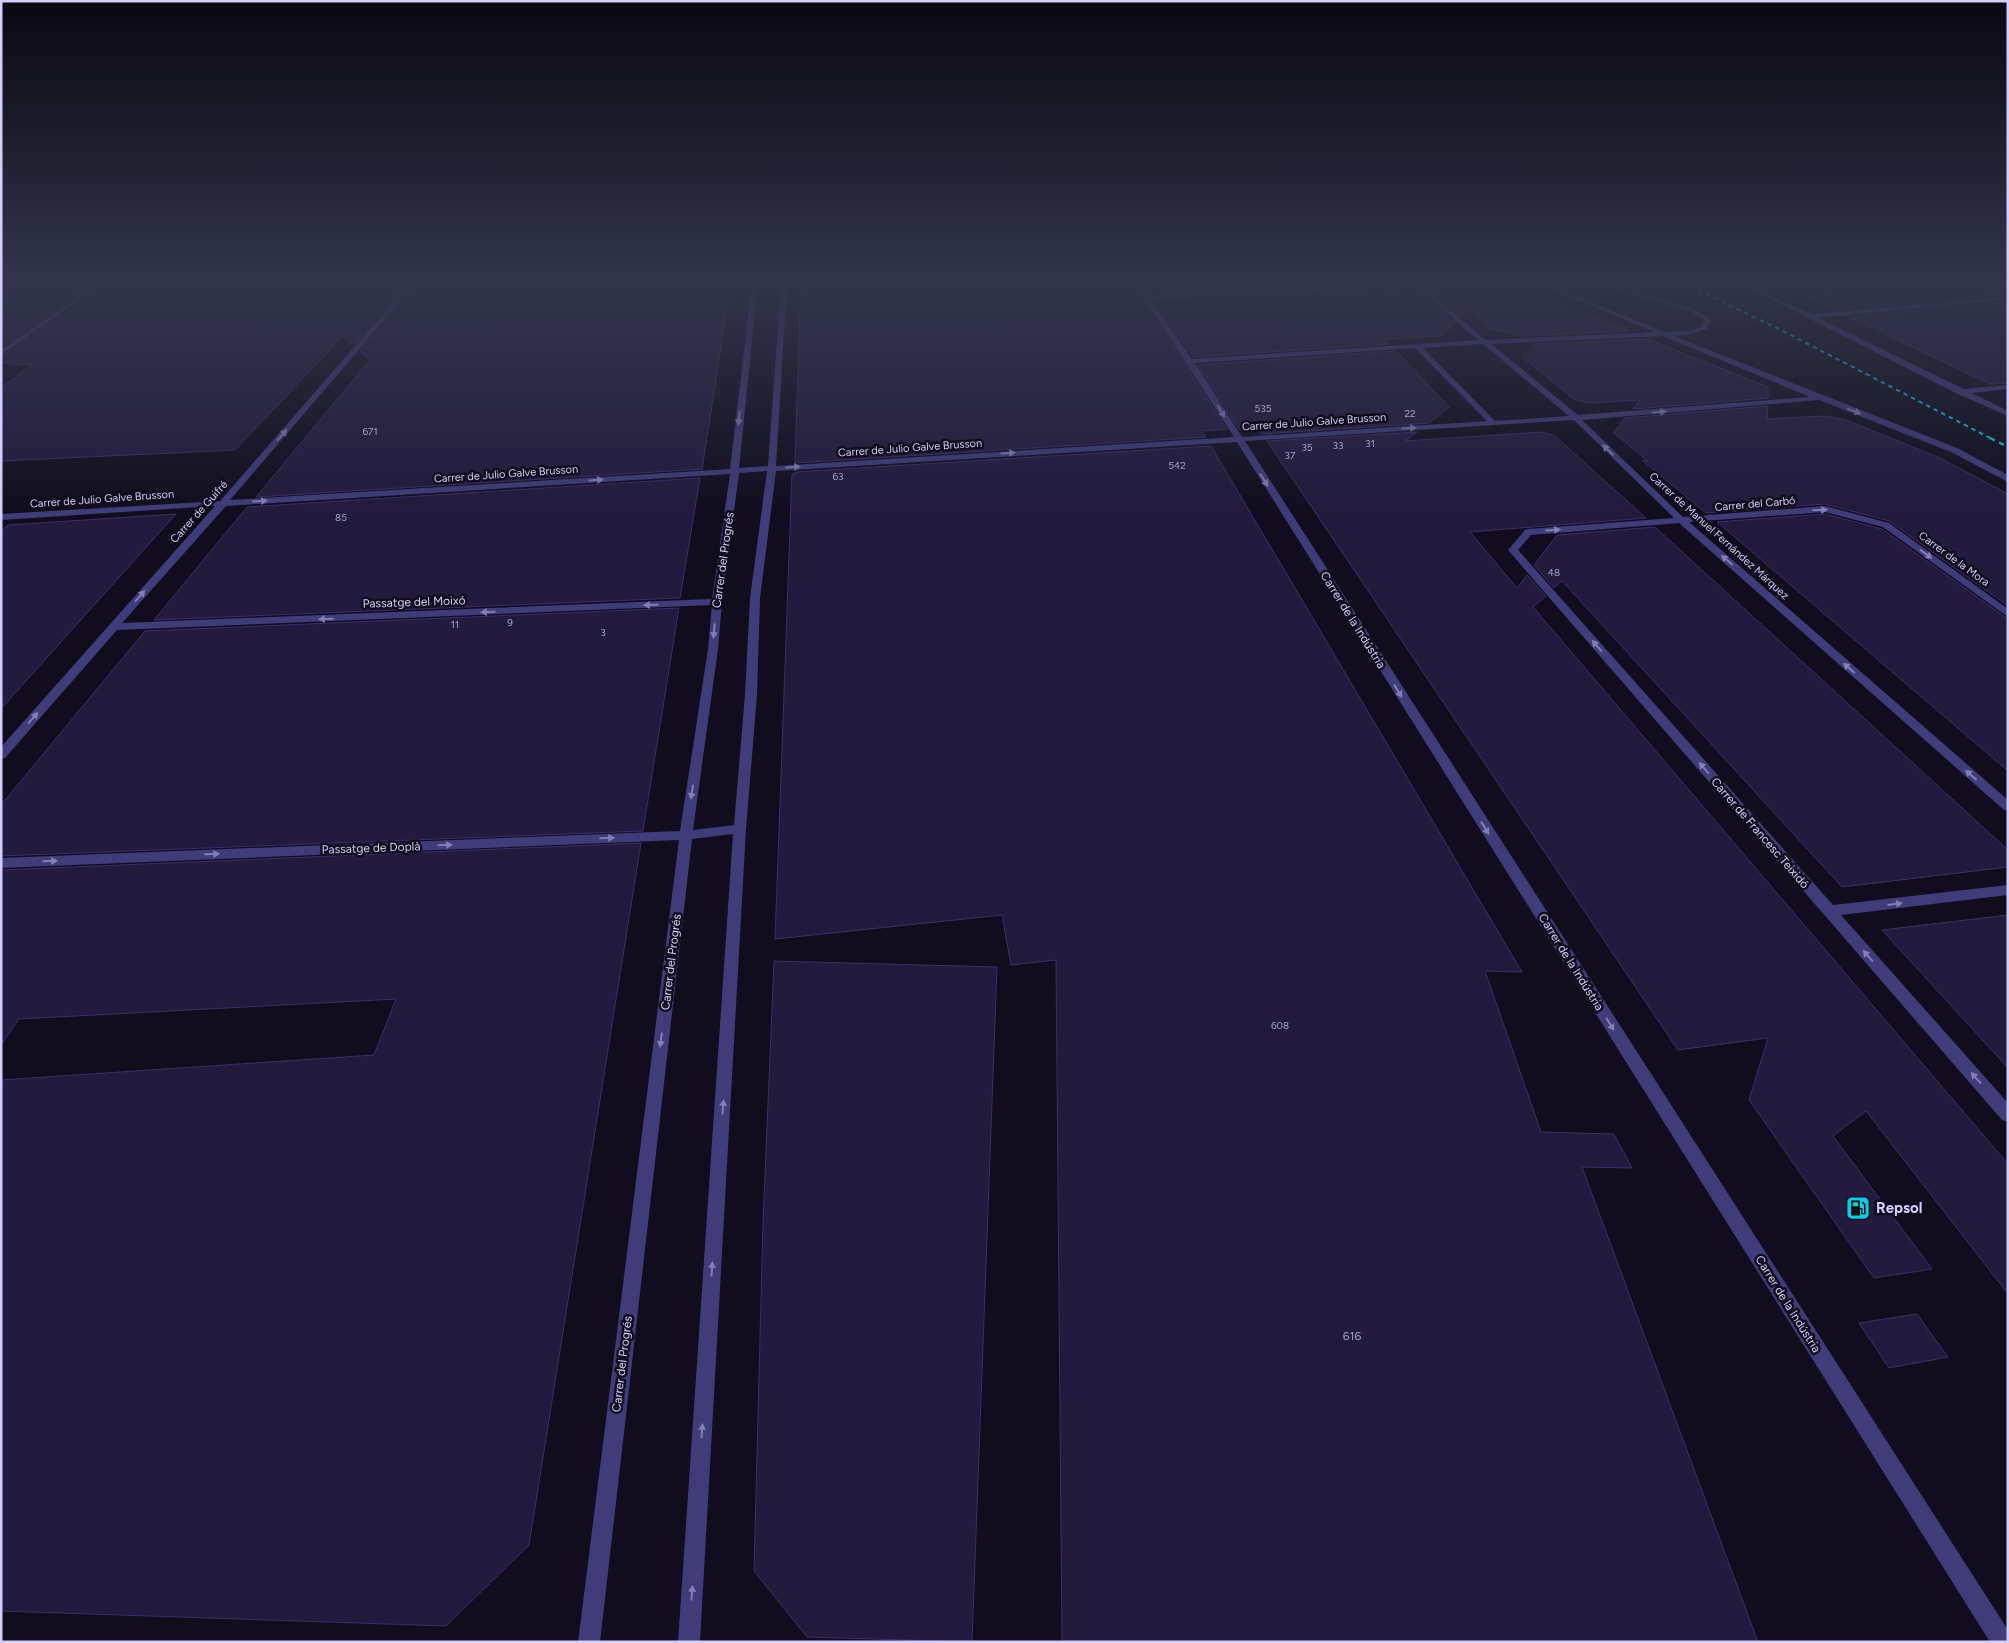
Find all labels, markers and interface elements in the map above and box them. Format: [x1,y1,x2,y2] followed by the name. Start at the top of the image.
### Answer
[1255,402,1272,415] house number: 535
[1217,405,1226,418] one-way arrow
[1404,407,1416,420] house number: 22
[1651,407,1667,415] one-way arrow
[1847,407,1862,415] one-way arrow
[735,410,743,426] one-way arrow
[1241,410,1387,434] street label: Carrer de Julio Galve Brusson
[1401,423,1417,431] one-way arrow
[362,425,378,438] house number: 671
[277,428,288,441] one-way arrow
[837,436,983,460] street label: Carrer de Julio Galve Brusson
[1365,437,1375,450] house number: 31
[1333,439,1343,452] house number: 33
[1301,441,1313,454] house number: 35
[1602,444,1614,456] one-way arrow
[1000,449,1016,457] one-way arrow
[1285,449,1296,462] house number: 37
[1168,459,1186,472] house number: 542
[433,462,579,486] street label: Carrer de Julio Galve Brusson
[786,463,802,471] one-way arrow
[832,470,844,483] house number: 63
[1646,470,1792,602] street label: Carrer de Manuel Fernández Márquez
[1259,473,1269,486] one-way arrow
[589,475,605,483] one-way arrow
[168,478,230,546] street label: Carrer de Guifré
[29,487,175,511] street label: Carrer de Julio Galve Brusson
[1714,494,1796,514] street label: Carrer del Carbó
[252,496,268,504] one-way arrow
[1812,506,1828,514] one-way arrow
[335,511,347,524] house number: 85
[709,511,737,609] street label: Carrer del Progrés
[1546,526,1562,534] one-way arrow
[1916,529,1992,589] street label: Carrer de la Mora
[1919,548,1932,558] one-way arrow
[1720,555,1733,566] one-way arrow
[1548,566,1560,579] house number: 48
[1318,569,1388,671] street label: Carrer de la Indústria
[134,590,146,602] one-way arrow
[362,593,466,611] street label: Passatge del Moixó
[643,602,659,610] one-way arrow
[480,608,496,616] one-way arrow
[318,615,334,623] one-way arrow
[507,616,513,629] house number: 9
[451,618,459,631] house number: 11
[710,624,718,640] one-way arrow
[600,626,606,639] house number: 3
[1591,639,1602,652] one-way arrow
[1843,662,1856,673] one-way arrow
[1394,684,1403,697] one-way arrow
[28,712,39,725] one-way arrow
[1698,762,1709,775] one-way arrow
[1966,769,1978,781] one-way arrow
[1708,775,1812,891] street label: Carrer de Francesc Teixidó
[688,785,696,801] one-way arrow
[1481,821,1490,834] one-way arrow
[599,834,615,842] one-way arrow
[321,839,421,857] street label: Passatge de Doplà
[437,840,453,848] one-way arrow
[205,850,221,858] one-way arrow
[42,856,58,864] one-way arrow
[1887,900,1903,908] one-way arrow
[1536,911,1606,1013] street label: Carrer de la Indústria
[658,913,684,1011] street label: Carrer del Progrés
[1862,951,1874,963] one-way arrow
[1605,1017,1615,1031] one-way arrow
[1271,1019,1289,1032] house number: 608
[657,1033,665,1049] one-way arrow
[1970,1072,1981,1085] one-way arrow
[719,1098,727,1114] one-way arrow
[1845,1195,1871,1221] fuel station icon: Repsol
[1876,1199,1922,1217] place label: Repsol
[1753,1253,1823,1355] street label: Carrer de la Indústria
[709,1260,717,1276] one-way arrow
[609,1315,635,1413] street label: Carrer del Progrés
[1343,1329,1361,1343] house number: 616
[698,1423,706,1439] one-way arrow
[688,1585,696,1601] one-way arrow

